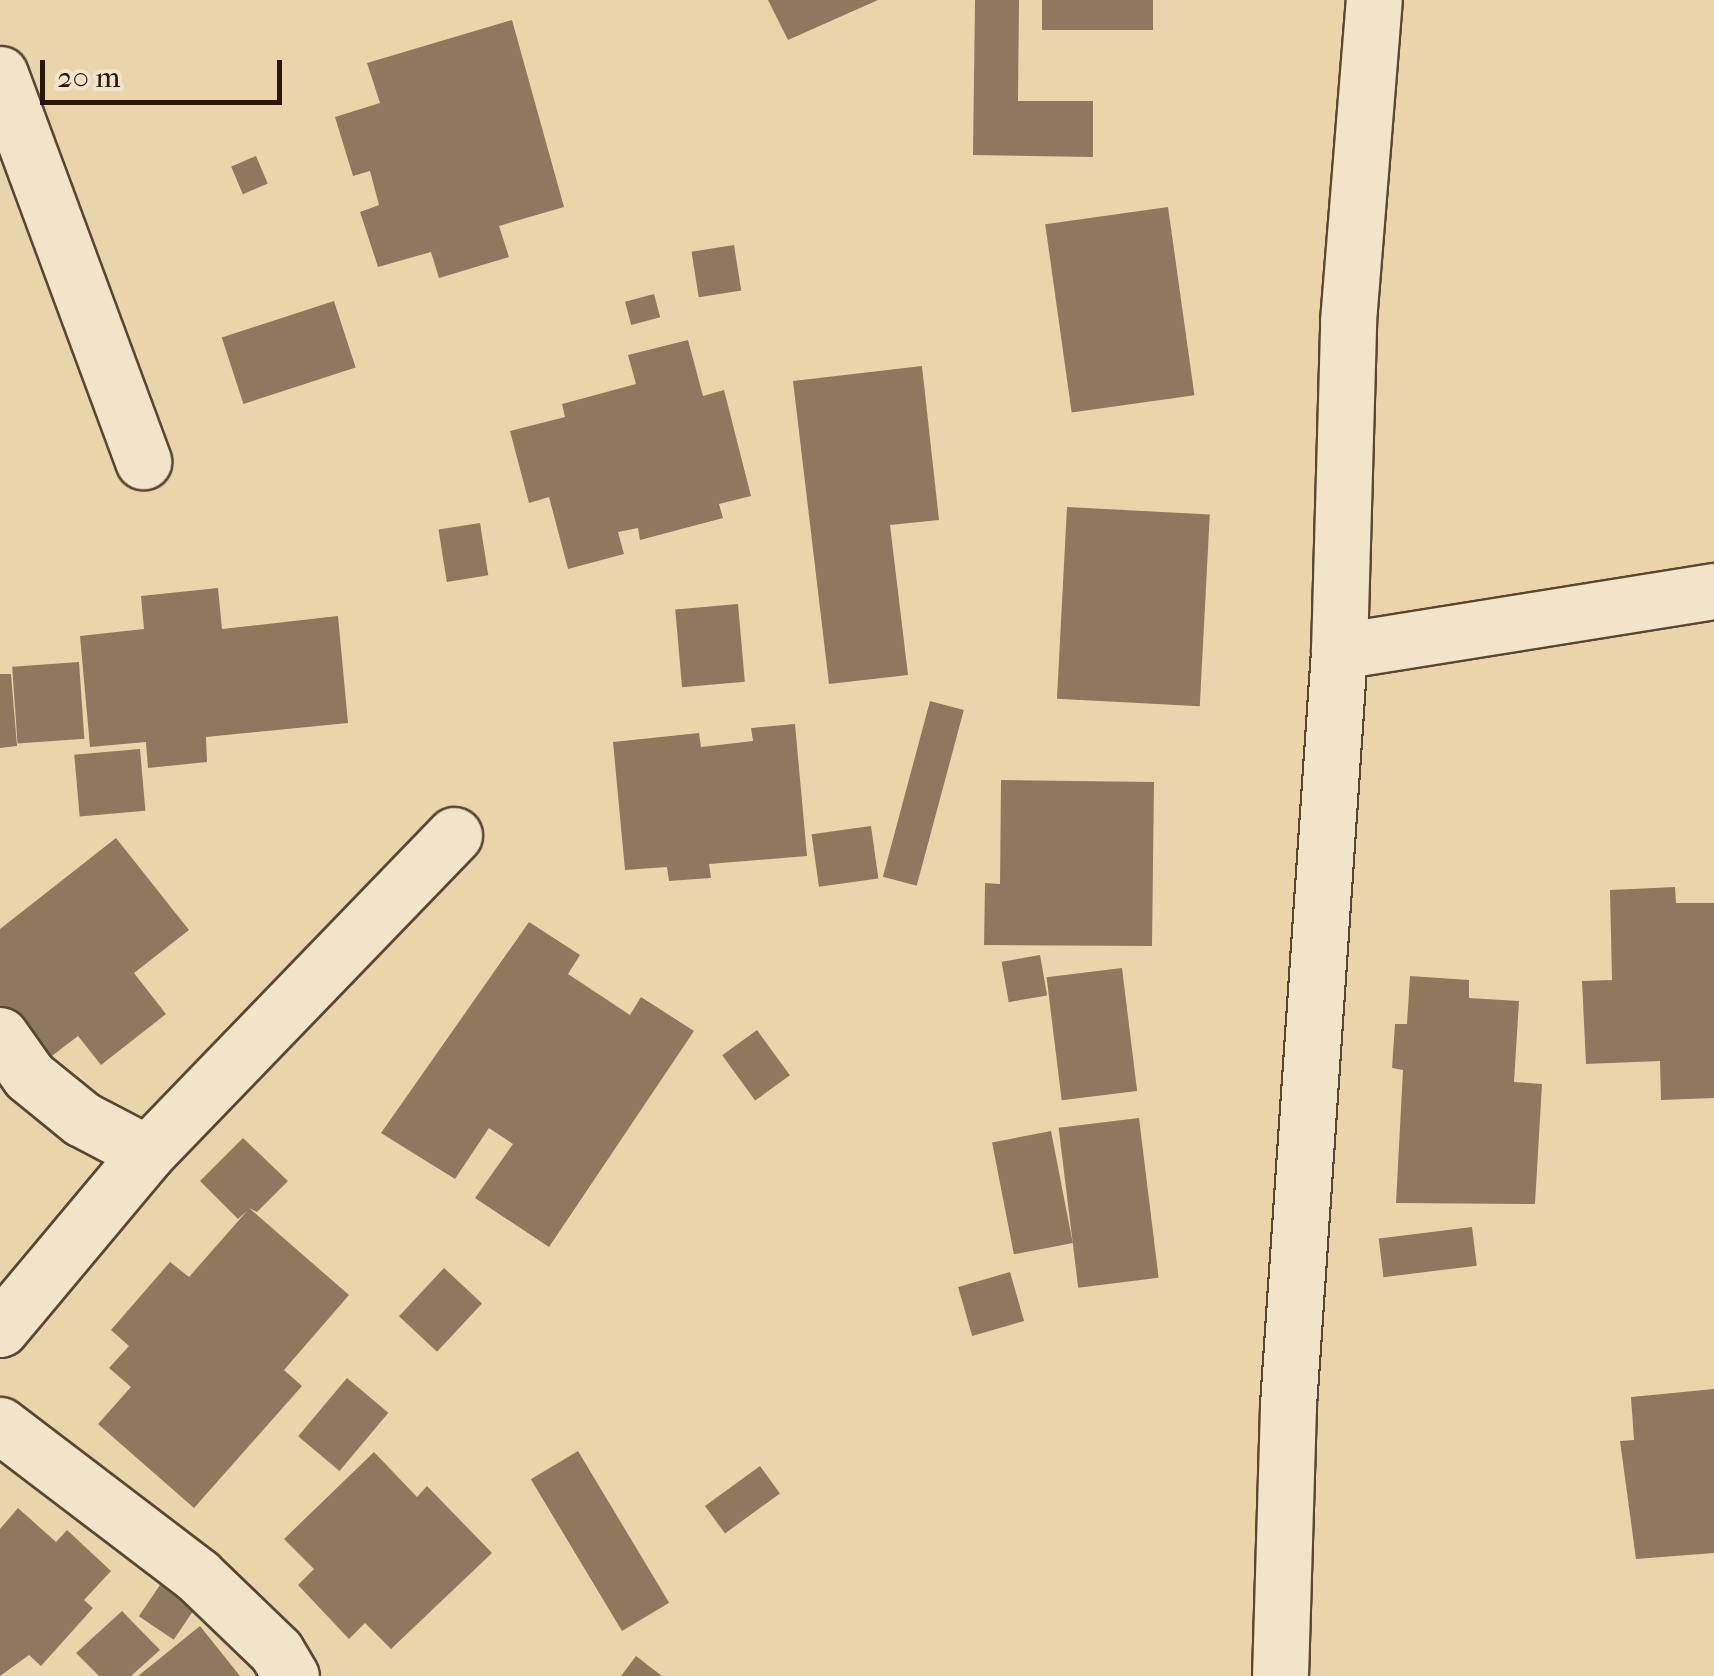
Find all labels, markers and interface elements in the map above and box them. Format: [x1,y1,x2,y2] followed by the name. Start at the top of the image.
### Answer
[45,40,288,102] scale bar
[57,60,120,95] text: 20 m

